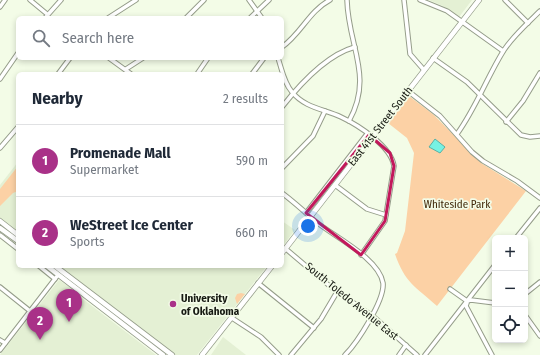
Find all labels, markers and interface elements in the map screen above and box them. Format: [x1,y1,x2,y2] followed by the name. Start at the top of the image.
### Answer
[16,16,284,60] search box
[30,27,52,49] icon: search
[62,29,134,47] text: Search here
[345,84,415,169] street label: East 41st Street South
[32,88,83,109] text: Nearby
[223,91,268,106] text: 2 results
[70,144,171,162] text: Promenade Mall
[42,153,48,168] text: 1
[236,153,268,168] text: 590 m
[70,162,139,177] text: Supermarket
[424,198,491,211] park label: Whiteside Park
[70,216,193,234] text: WeStreet Ice Center
[298,216,318,236] your location
[42,225,48,240] text: 2
[235,225,268,240] text: 660 m
[70,234,105,249] text: Sports
[492,235,528,343] map controls
[492,235,528,271] button: +
[302,260,401,343] street label: South Toledo Avenue East
[492,271,528,307] button: −
[56,289,82,322] pin: 1
[181,292,240,318] place label: University of Oklahoma
[168,299,178,309] marker: University of Oklahoma
[27,307,53,340] pin: 2
[492,307,528,343] button: locate

